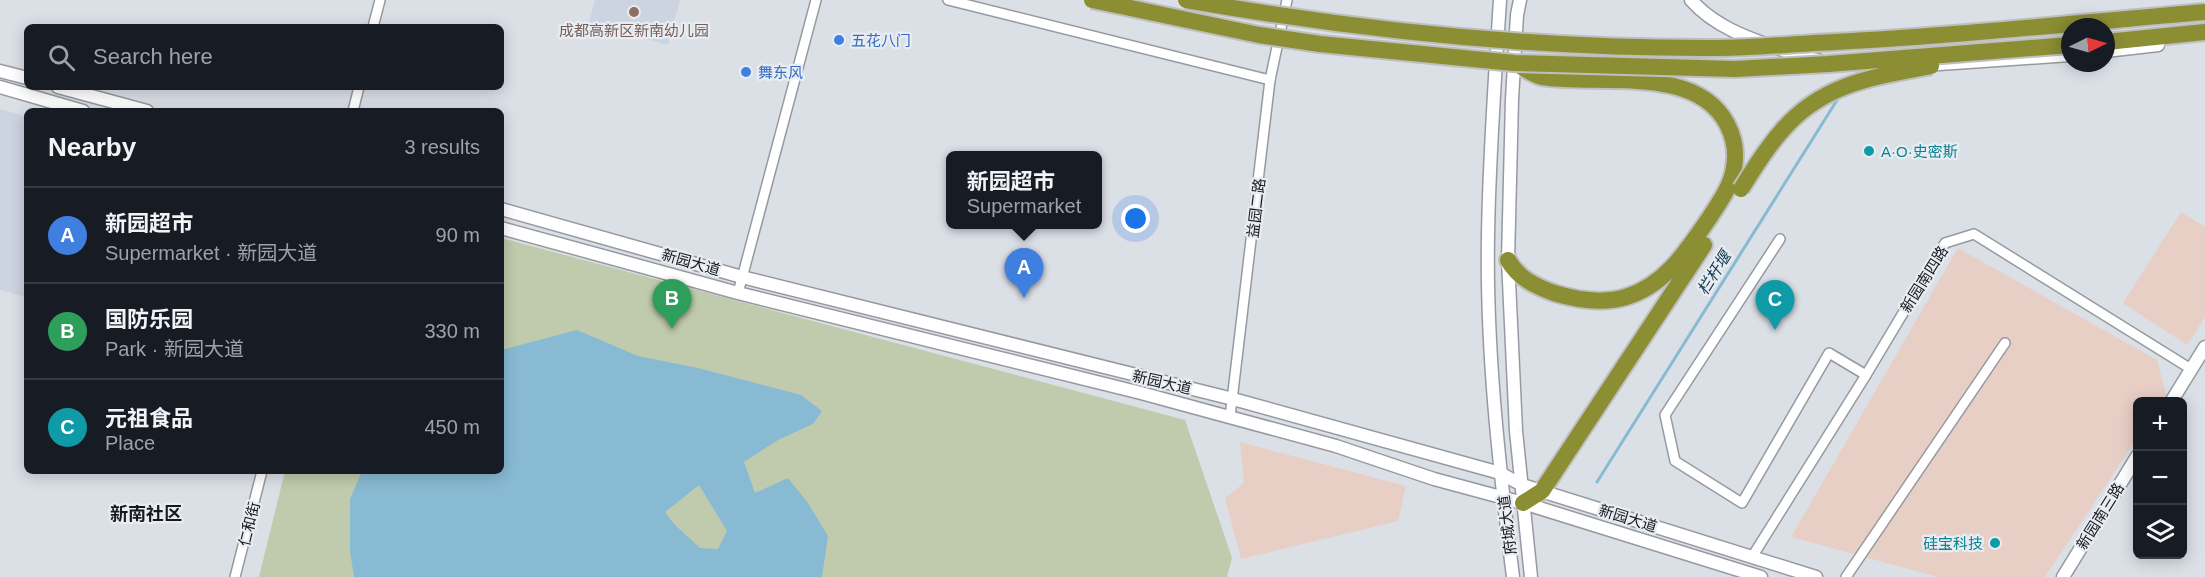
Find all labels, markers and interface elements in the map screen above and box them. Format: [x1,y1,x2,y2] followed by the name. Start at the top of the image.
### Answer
[627,5,641,19] marker: 成都高新区新南幼儿园
[2061,18,2115,72] north arrow
[559,22,709,39] place label: 成都高新区新南幼儿园
[24,24,504,90] search box
[851,32,911,49] place label: 五花八门
[832,33,846,47] marker: 五花八门
[45,41,78,74] icon: search
[93,44,213,69] text: Search here
[758,64,803,81] place label: 舞东风
[739,65,753,79] marker: 舞东风
[48,132,136,162] text: Nearby
[404,136,480,158] text: 3 results
[1881,143,1958,160] place label: A·O·史密斯
[1862,144,1876,158] marker: A·O·史密斯
[946,151,1102,229] popup
[967,169,1055,194] text: 新园超市
[1244,177,1268,239] street label: 益园二路
[967,195,1081,217] text: Supermarket
[1121,204,1150,233] your location
[105,211,193,236] text: 新园超市
[60,224,75,246] text: A
[436,224,480,246] text: 90 m
[105,242,317,264] text: Supermarket · 新园大道
[1897,243,1951,315] street label: 新园南四路
[660,246,722,278] street label: 新园大道
[1694,246,1736,298] water label: 栏杆堰
[1004,248,1044,298] pin: A
[652,280,692,329] pin: B
[1756,280,1794,330] pin: C
[105,307,193,332] text: 国防乐园
[60,320,75,342] text: B
[424,320,480,342] text: 330 m
[105,338,244,360] text: Park · 新园大道
[1131,367,1193,397] street label: 新园大道
[2133,397,2187,559] map controls
[2133,397,2187,451] button: +
[105,406,193,431] text: 元祖食品
[60,416,75,438] text: C
[424,416,480,438] text: 450 m
[105,432,155,454] text: Place
[2133,451,2187,505] button: −
[2073,480,2127,552] street label: 新园南三路
[1495,494,1519,556] street label: 府城大道
[235,500,263,548] street label: 仁和街
[1597,501,1659,535] street label: 新园大道
[110,504,182,524] district label: 新南社区
[2133,505,2187,559] button: layers
[1923,535,1983,552] place label: 硅宝科技
[1988,536,2002,550] marker: 硅宝科技

